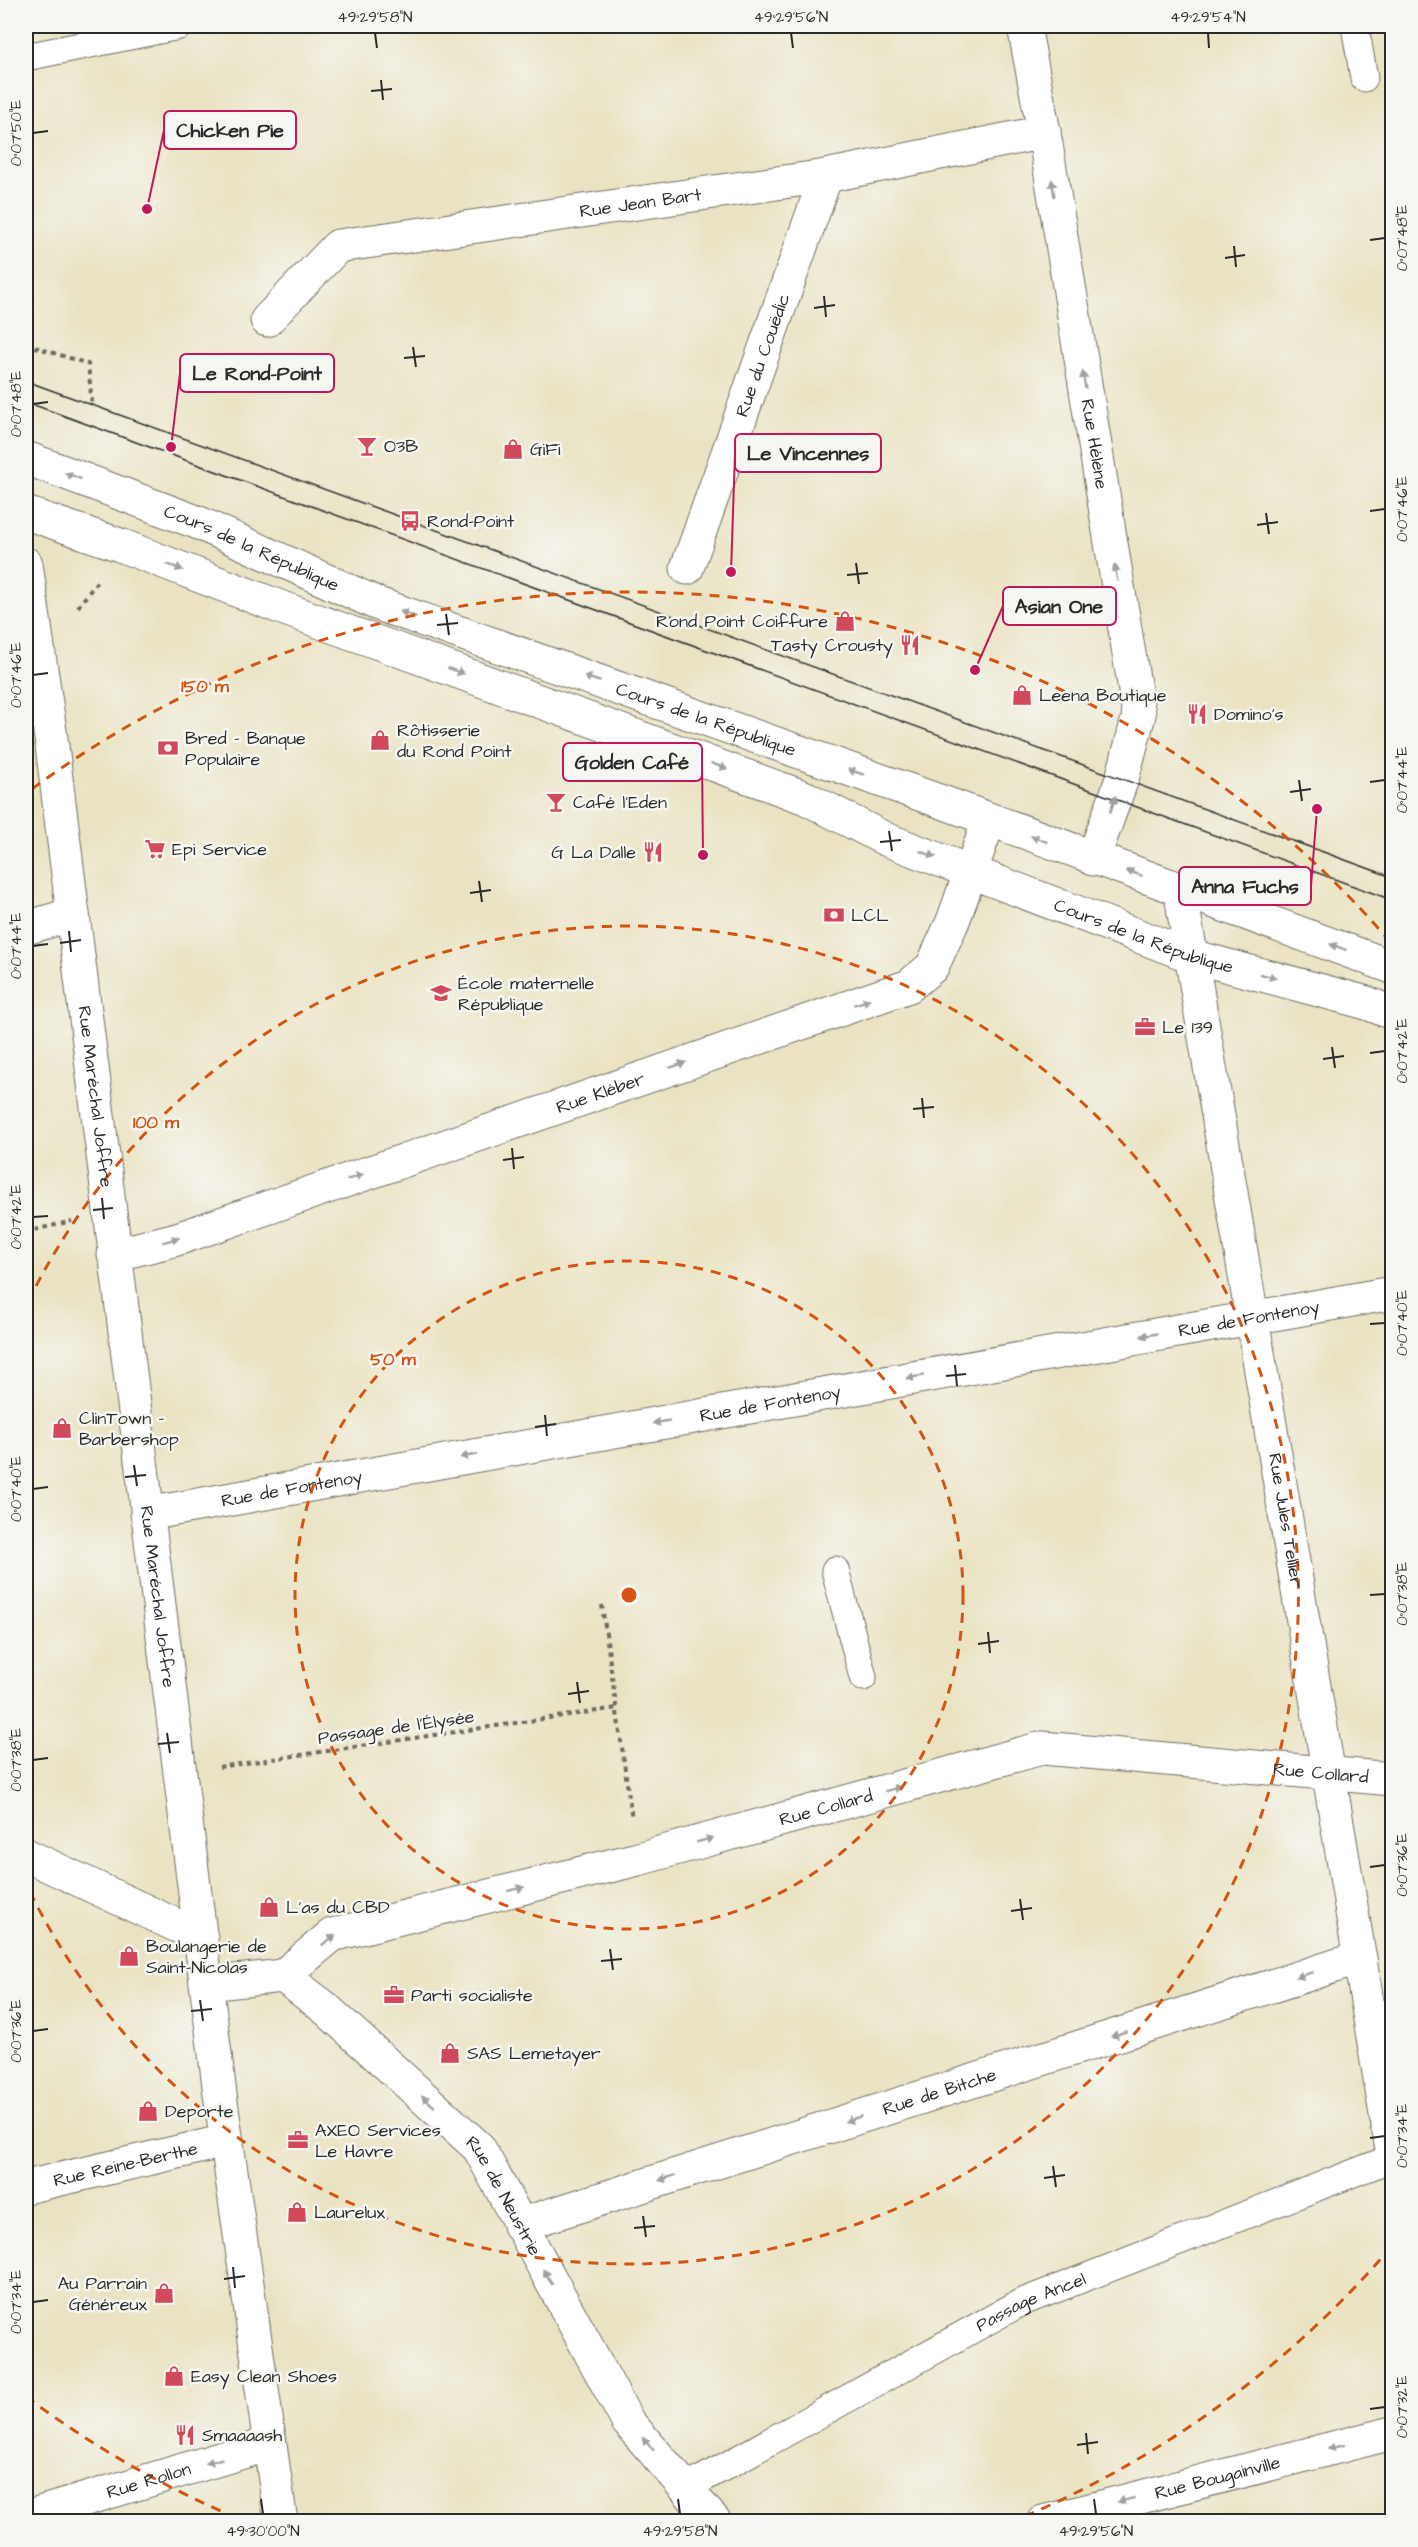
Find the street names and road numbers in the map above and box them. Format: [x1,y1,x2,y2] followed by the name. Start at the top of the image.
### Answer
[578,182,704,224] street label: Rue Jean Bart
[730,290,796,420] street label: Rue du Couëdic
[1075,397,1114,491] street label: Rue Hélène
[160,499,343,598] street label: Cours de la République
[613,676,800,763] street label: Cours de la République
[1050,893,1236,980] street label: Cours de la République
[71,1004,119,1189] street label: Rue Maréchal Joffre
[553,1066,648,1120] street label: Rue Kléber
[1176,1294,1322,1344] street label: Rue de Fontenoy
[698,1379,843,1429] street label: Rue de Fontenoy
[1262,1451,1309,1589] street label: Rue Jules Tellier
[219,1464,365,1514] street label: Rue de Fontenoy
[134,1504,181,1689] street label: Rue Maréchal Joffre
[316,1704,476,1752] street label: Passage de l'Élysée
[1272,1757,1370,1790] street label: Rue Collard
[776,1783,876,1833] street label: Rue Collard
[879,2062,1000,2122] street label: Rue de Bitche
[460,2130,547,2260] street label: Rue de Neustrie
[51,2136,200,2193] street label: Rue Reine-Berthe
[971,2267,1090,2338] street label: Passage Ancel
[1152,2450,1283,2506] street label: Rue Bougainville
[104,2456,194,2505] street label: Rue Rollon

